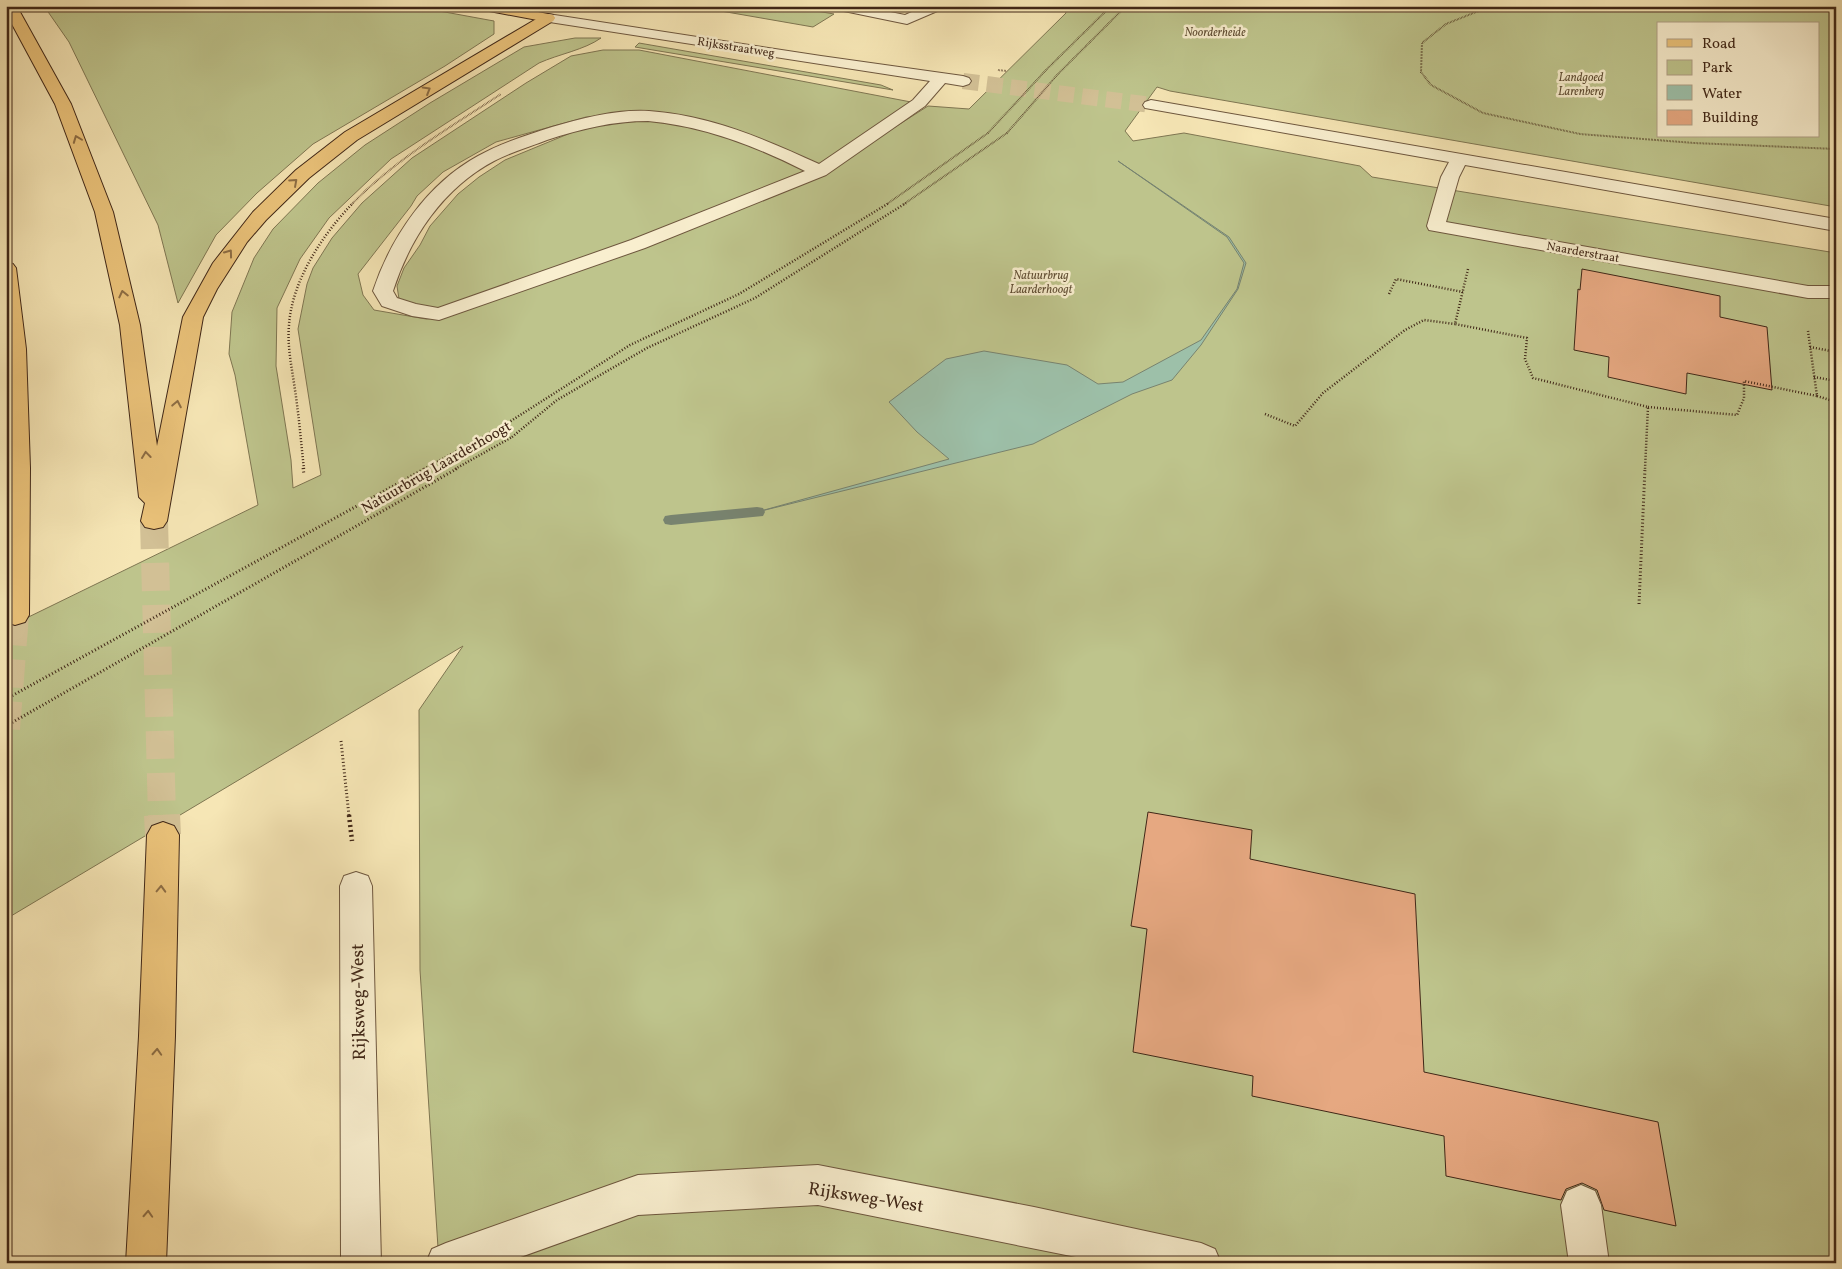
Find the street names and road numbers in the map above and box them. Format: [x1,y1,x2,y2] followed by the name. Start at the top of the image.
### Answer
[696,34,776,62] street label: Rijksstraatweg
[1545,239,1621,267] street label: Naarderstraat
[358,417,516,520] street label: Natuurbrug Laarderhoogt
[346,943,373,1061] street label: Rijksweg-West
[806,1177,925,1220] street label: Rijksweg-West

